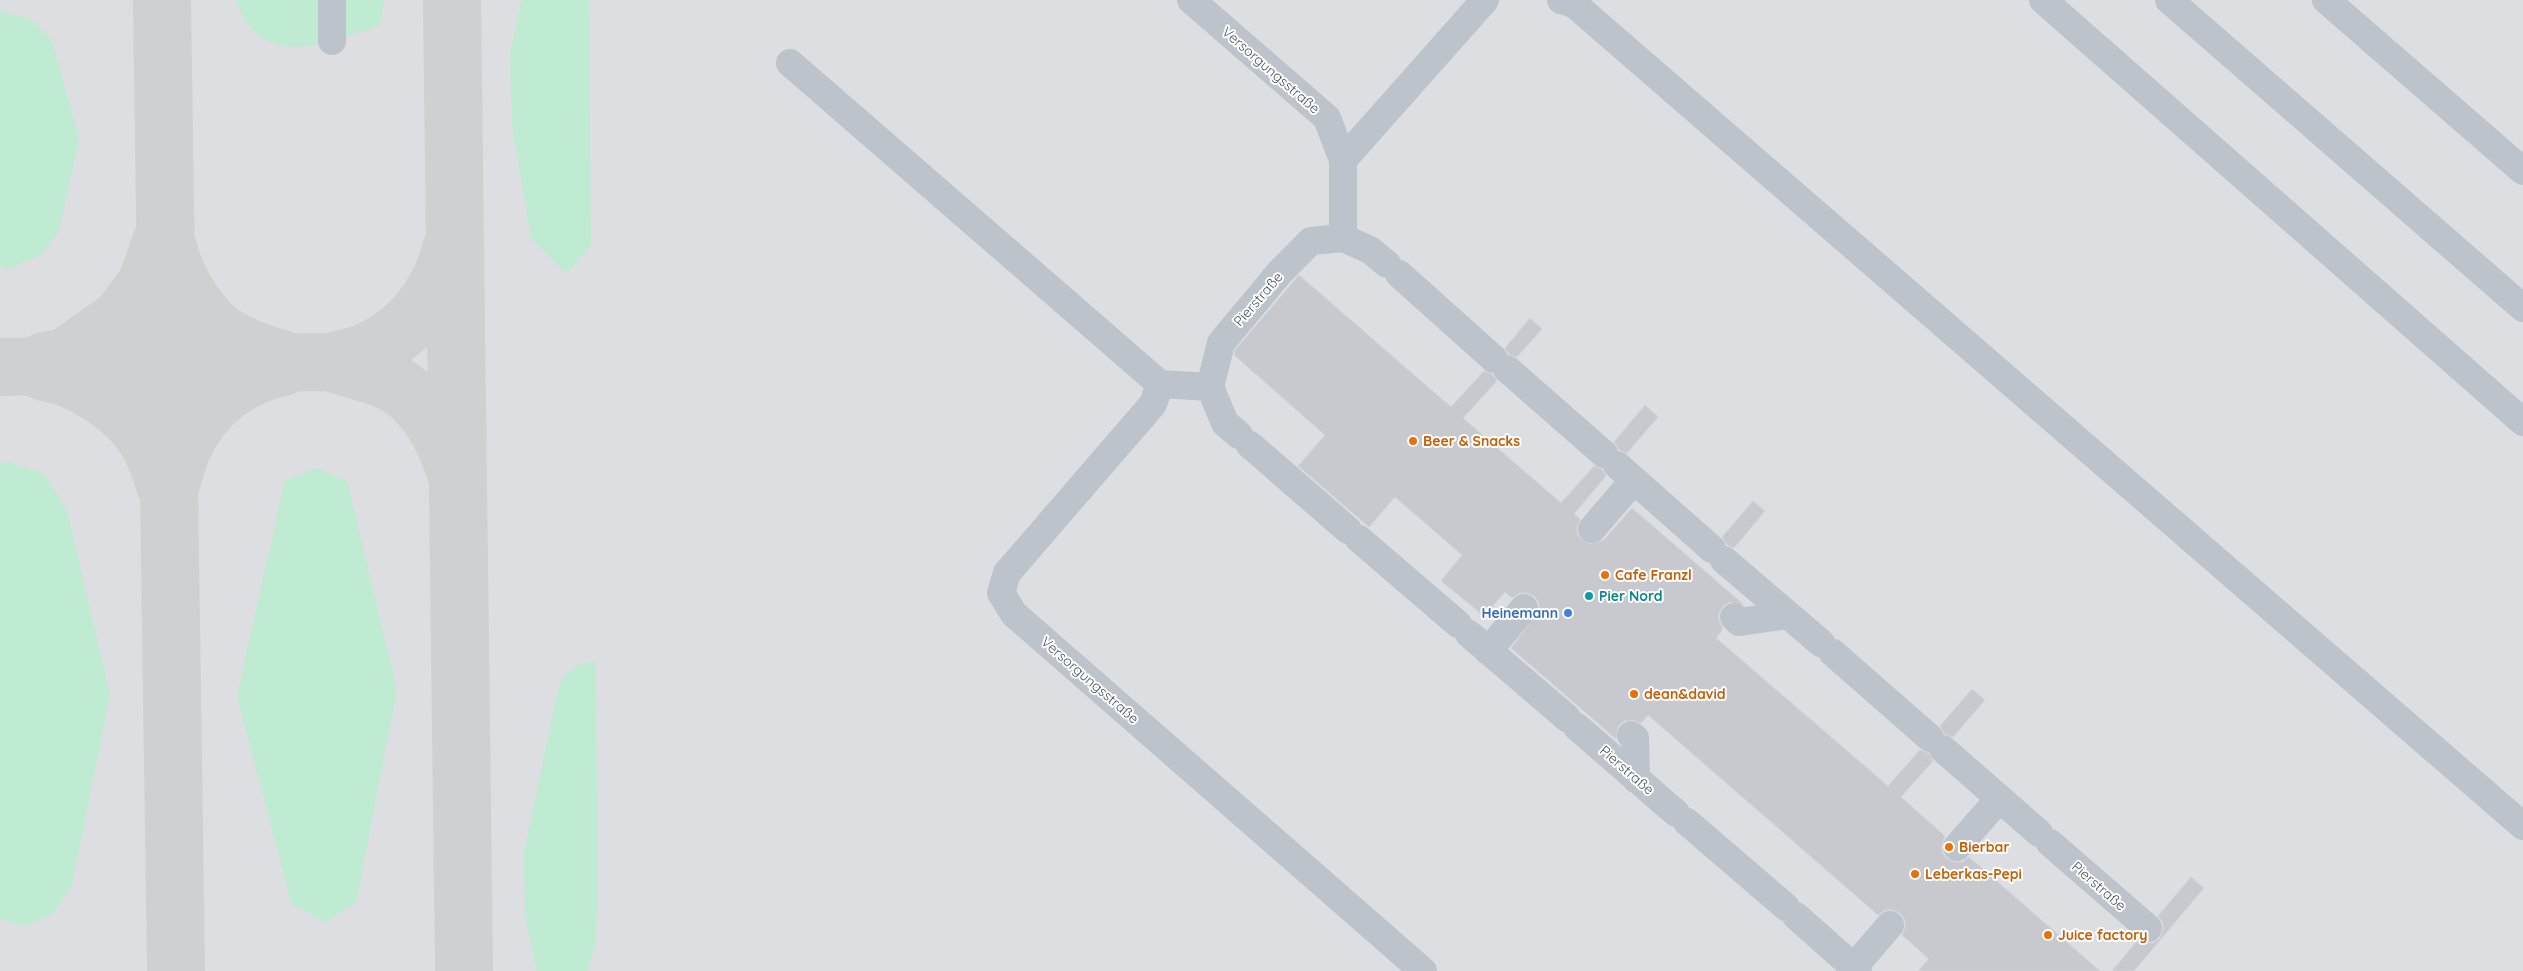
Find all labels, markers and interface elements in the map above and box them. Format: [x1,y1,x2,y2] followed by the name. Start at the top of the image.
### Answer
[1218,23,1324,117] street label: Versorgungsstraße
[1230,268,1287,330] street label: Pierstraße
[1423,432,1520,450] place label: Beer & Snacks
[1407,435,1419,447] marker: Beer & Snacks
[1615,566,1692,584] place label: Cafe Franzl
[1599,569,1611,581] marker: Cafe Franzl
[1599,587,1663,605] place label: Pier Nord
[1583,590,1595,602] marker: Pier Nord
[1481,604,1558,622] place label: Heinemann
[1562,607,1574,619] marker: Heinemann
[1037,633,1143,727] street label: Versorgungsstraße
[1644,685,1726,703] place label: dean&david
[1628,688,1640,700] marker: dean&david
[1596,742,1658,799] street label: Pierstraße
[1959,838,2009,856] place label: Bierbar
[1943,841,1955,853] marker: Bierbar
[2068,858,2130,915] street label: Pierstraße
[1925,865,2022,883] place label: Leberkas-Pepi
[1909,868,1921,880] marker: Leberkas-Pepi
[2058,926,2148,944] place label: Juice factory
[2042,929,2054,941] marker: Juice factory

